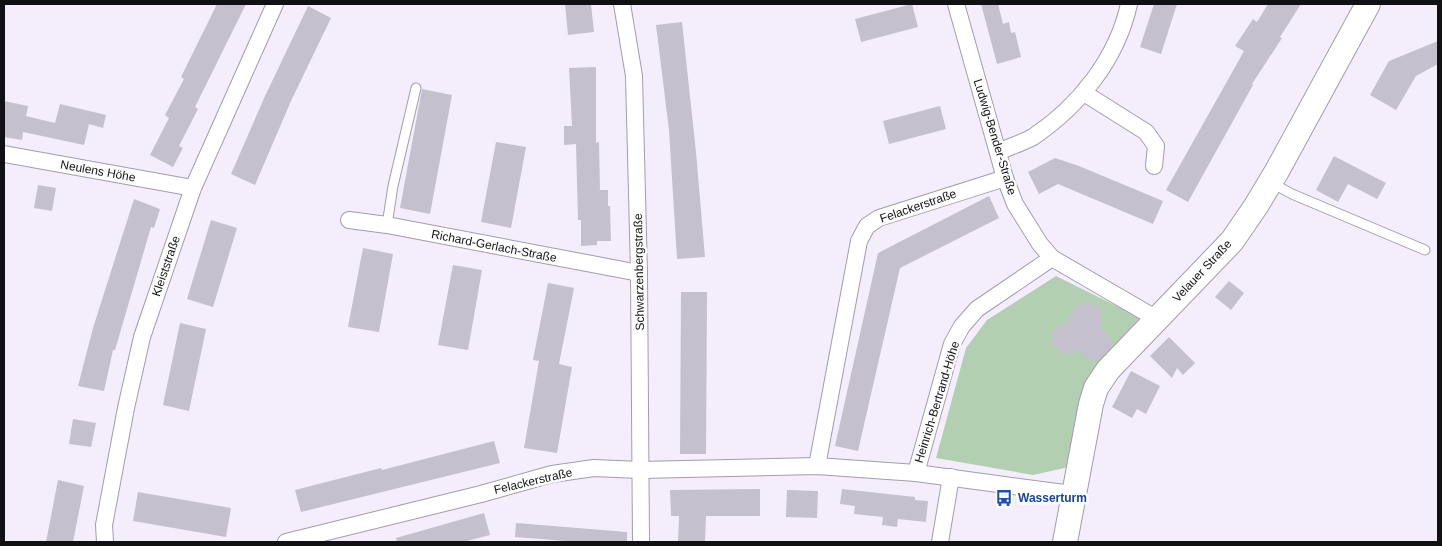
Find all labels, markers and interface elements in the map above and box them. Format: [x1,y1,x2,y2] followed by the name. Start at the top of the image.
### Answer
[971,77,1019,197] street label: Ludwig-Bender-Straße
[59,158,137,185] street label: Neulens Höhe
[878,186,958,226] street label: Felackerstraße
[631,213,647,331] street label: Schwarzenbergstraße
[430,227,558,265] street label: Richard-Gerlach-Straße
[149,233,183,298] street label: Kleiststraße
[1170,237,1235,305] street label: Velauer Straße
[912,339,962,465] street label: Heinrich-Bertrand-Höhe
[492,465,574,497] street label: Felackerstraße
[994,488,1014,508] bus stop icon: Wasserturm
[1018,491,1087,505] place label: Wasserturm

